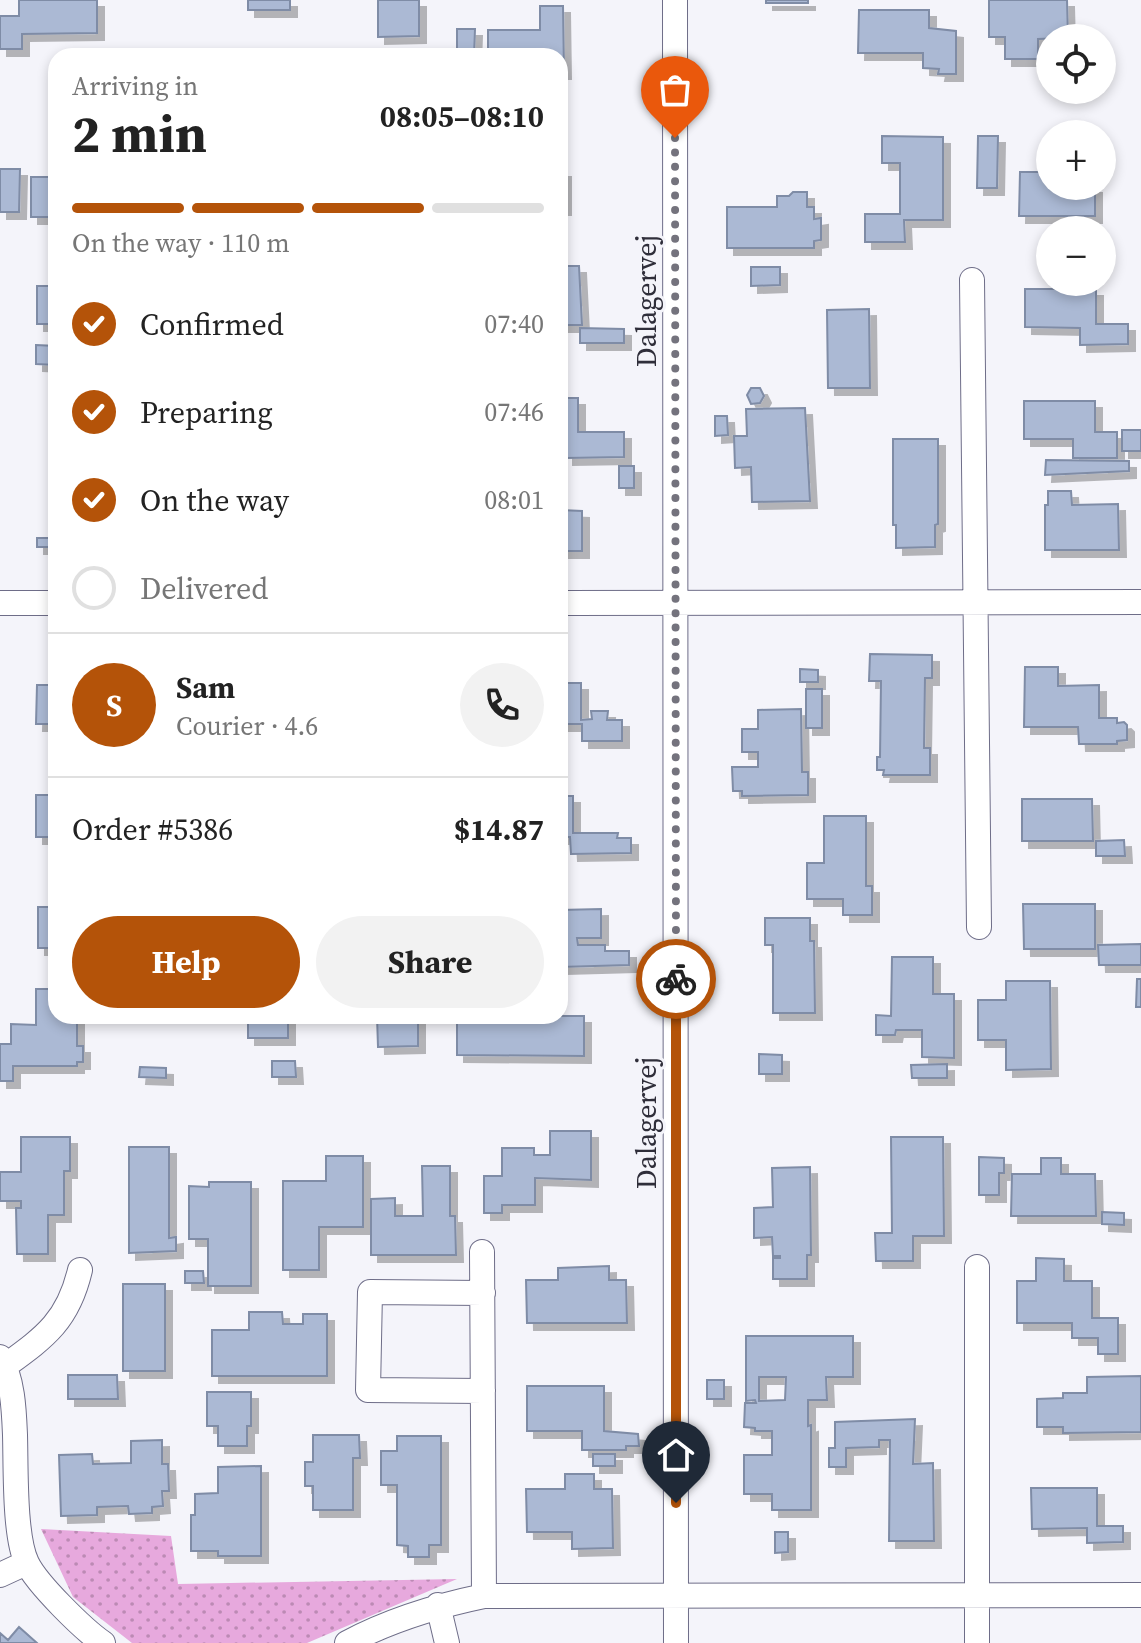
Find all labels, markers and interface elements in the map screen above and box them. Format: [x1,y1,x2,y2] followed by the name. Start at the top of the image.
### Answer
[1036,24,1116,296] map controls
[1036,24,1116,104] button: locate
[641,56,709,138] pin
[72,68,198,104] text: Arriving in
[653,68,697,112] icon: bag
[380,96,544,137] text: 08:05–08:10
[72,98,207,169] text: 2 min
[1036,120,1116,200] button: +
[1036,216,1116,296] button: −
[72,225,290,261] text: On the way · 110 m
[627,235,665,367] street label: Dalagervej
[72,302,116,346] icon: check
[140,304,284,345] text: Confirmed
[484,306,544,342] text: 07:40
[72,390,116,434] icon: check
[140,392,273,433] text: Preparing
[484,394,544,430] text: 07:46
[72,478,116,522] icon: check
[140,480,289,521] text: On the way
[484,482,544,518] text: 08:01
[140,568,268,609] text: Delivered
[460,663,544,747] button: phone
[176,667,235,708] text: Sam
[106,685,122,726] text: S
[176,708,318,744] text: Courier · 4.6
[72,809,233,850] text: Order #5386
[454,809,544,850] text: $14.87
[72,916,300,1008] button: Help
[316,916,544,1008] button: Share
[636,939,716,1019] courier
[654,957,698,1001] icon: bike
[627,1057,665,1189] street label: Dalagervej
[642,1421,710,1503] pin
[654,1433,698,1477] icon: home

